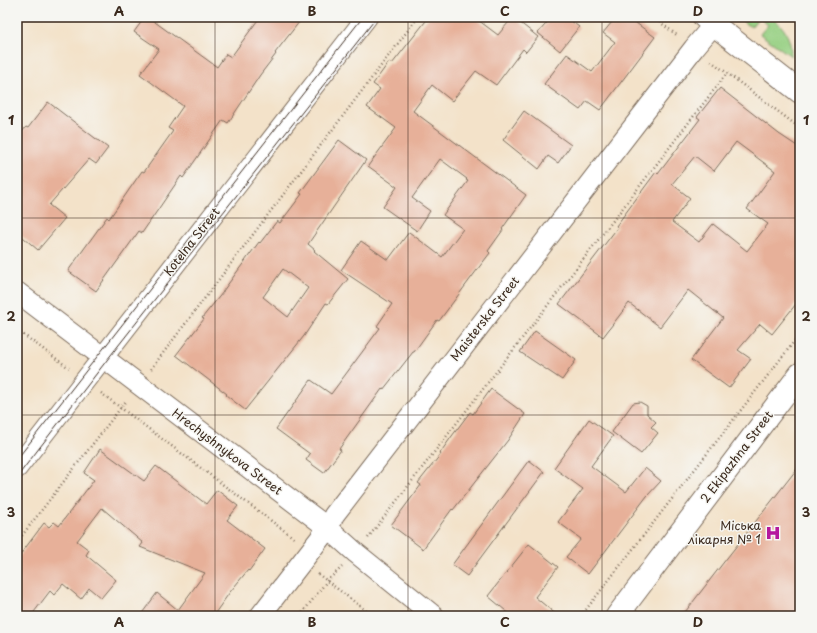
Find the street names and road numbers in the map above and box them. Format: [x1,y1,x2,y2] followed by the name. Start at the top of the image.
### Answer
[159,203,224,279] street label: Kotelna Street
[445,272,523,364] street label: Maisterska Street
[169,404,287,499] street label: Hrechyshnykova Street
[696,407,777,506] street label: 2 Ekipazhna Street

